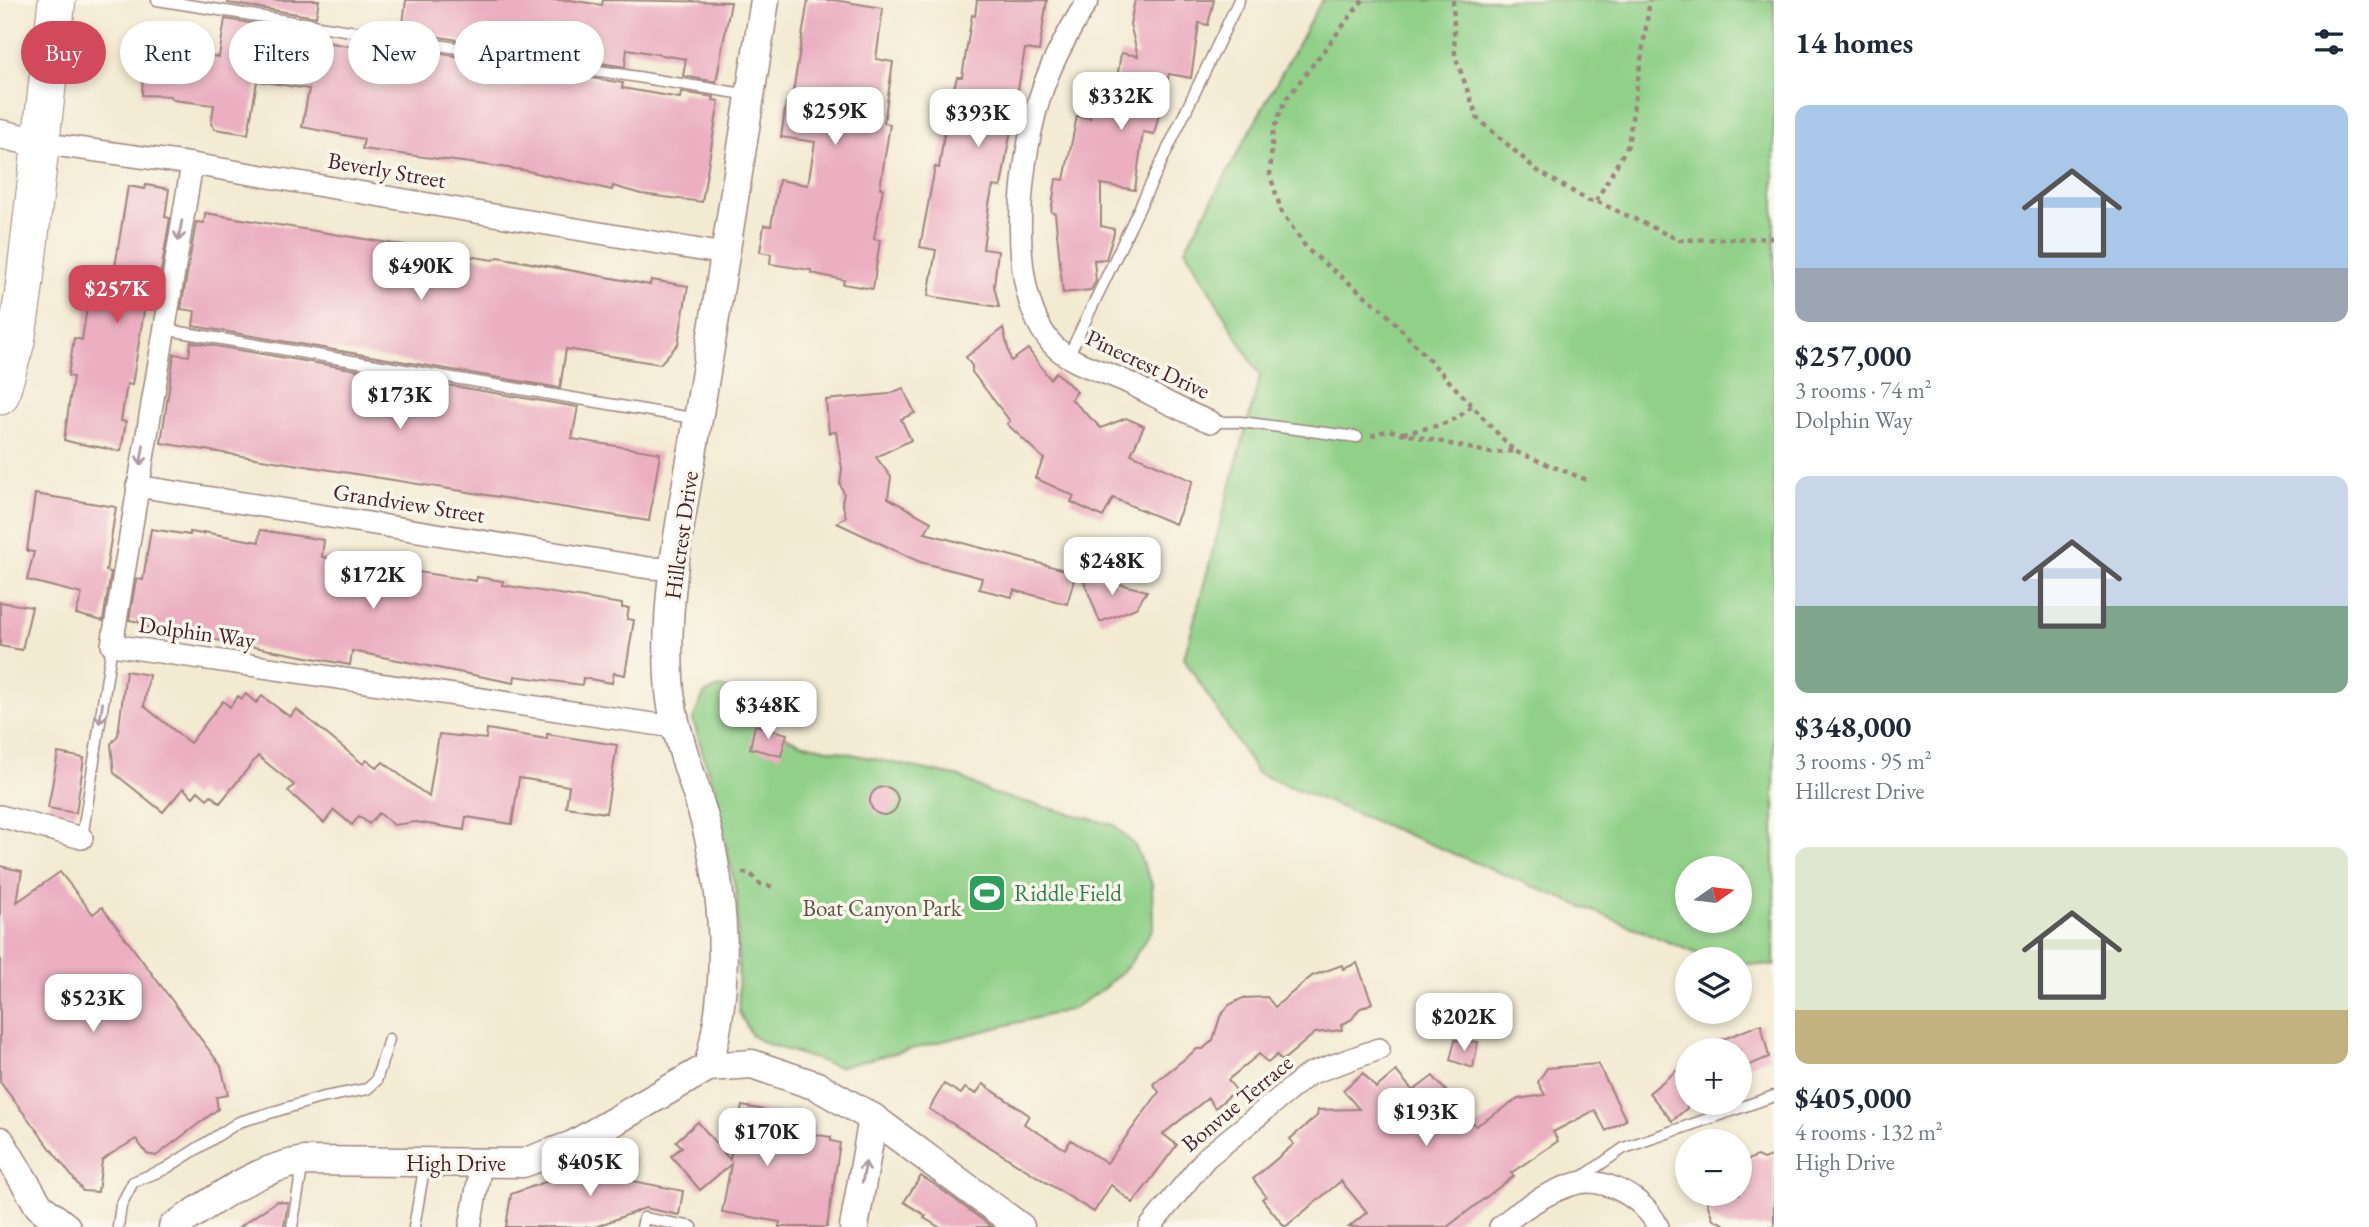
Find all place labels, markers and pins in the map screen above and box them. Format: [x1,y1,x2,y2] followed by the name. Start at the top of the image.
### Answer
[1072,72,1170,132] pin: $332K
[786,88,884,147] pin: $259K
[929,90,1027,149] pin: $393K
[372,243,470,302] pin: $490K
[68,266,166,325] pin: $257K
[351,372,449,431] pin: $173K
[1063,538,1161,597] pin: $248K
[324,552,422,611] pin: $172K
[719,682,817,741] pin: $348K
[966,872,1008,914] sports icon: Riddle Field
[1014,878,1122,908] place label: Riddle Field
[44,974,142,1034] pin: $523K
[1415,993,1513,1053] pin: $202K
[1377,1088,1475,1148] pin: $193K
[718,1108,816,1168] pin: $170K
[541,1138,639,1198] pin: $405K

